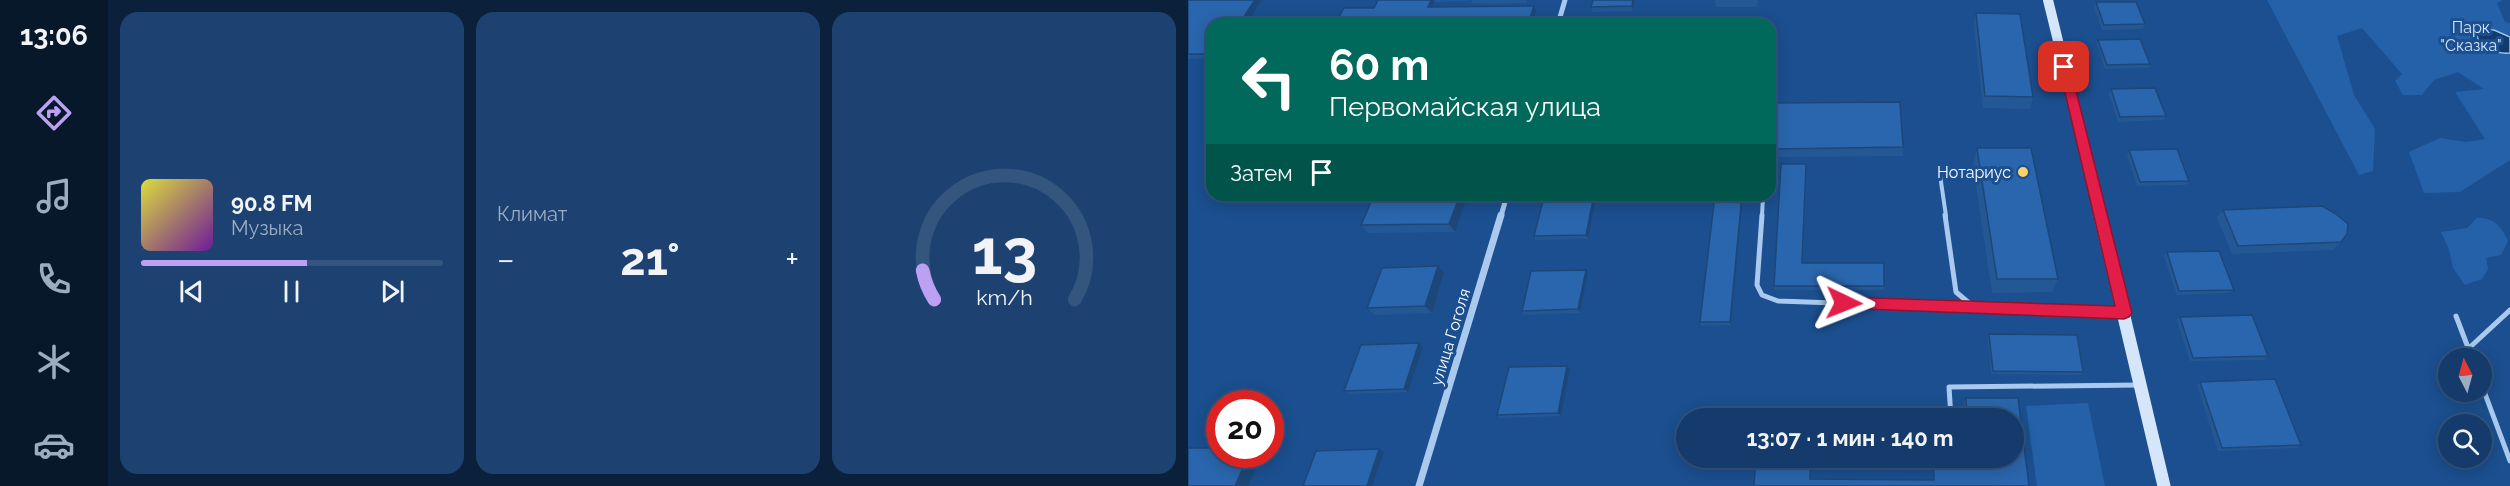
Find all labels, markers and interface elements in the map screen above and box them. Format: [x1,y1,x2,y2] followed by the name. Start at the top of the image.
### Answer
[2440,18,2502,55] park label: Парк "Сказка"
[20,20,88,51] text: 13:06
[1329,41,1429,90] text: 60 m
[2038,41,2089,92] pin
[1230,42,1308,120] icon: left
[2047,50,2080,83] icon: arrive
[1329,91,1601,122] text: Первомайская улица
[33,92,75,134] icon: directions
[1305,156,1338,189] icon: arrive
[1230,160,1293,186] text: Затем
[1937,163,2011,182] place label: Нотариус
[2016,165,2030,179] marker: Нотариус
[33,175,75,217] icon: music
[231,190,313,216] text: 90.8 FM
[497,202,567,226] text: Климат
[971,215,1037,289] text: 13
[231,216,303,240] text: Музыка
[620,233,680,286] text: 21°
[497,240,515,279] text: −
[785,240,799,279] text: +
[33,258,75,300] icon: phone
[1812,271,1876,335] position arrow
[175,275,208,308] icon: previous
[275,275,308,308] icon: pause
[376,275,409,308] icon: next
[976,285,1032,310] text: km/h
[1427,286,1474,388] street label: улица Гоголя
[33,341,75,383] icon: climate
[2438,348,2492,402] north arrow
[2438,348,2492,468] map controls
[1206,390,1284,468] speed limit sign: 20
[2438,414,2492,468] button: search
[33,424,75,466] icon: car
[1746,425,1954,451] text: 13:07 · 1 мин · 140 m

